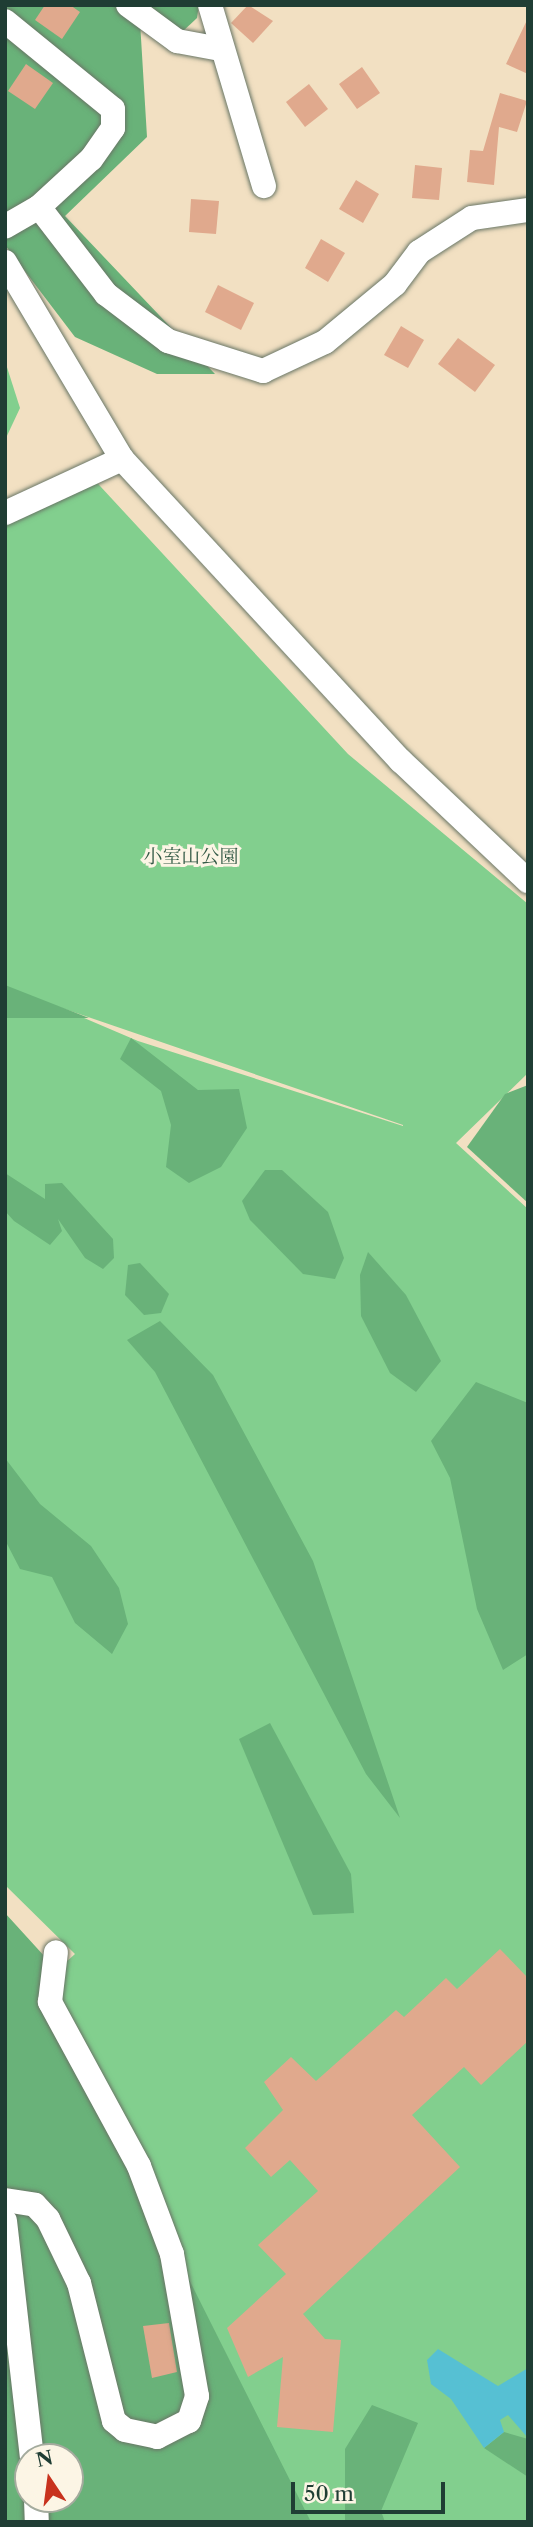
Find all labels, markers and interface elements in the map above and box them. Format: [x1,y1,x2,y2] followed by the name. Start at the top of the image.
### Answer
[144,846,238,868] park label: 小室山公園
[14,2443,84,2513] north arrow
[34,2446,55,2472] text: N
[295,2468,449,2512] scale bar
[304,2481,354,2506] text: 50 m

